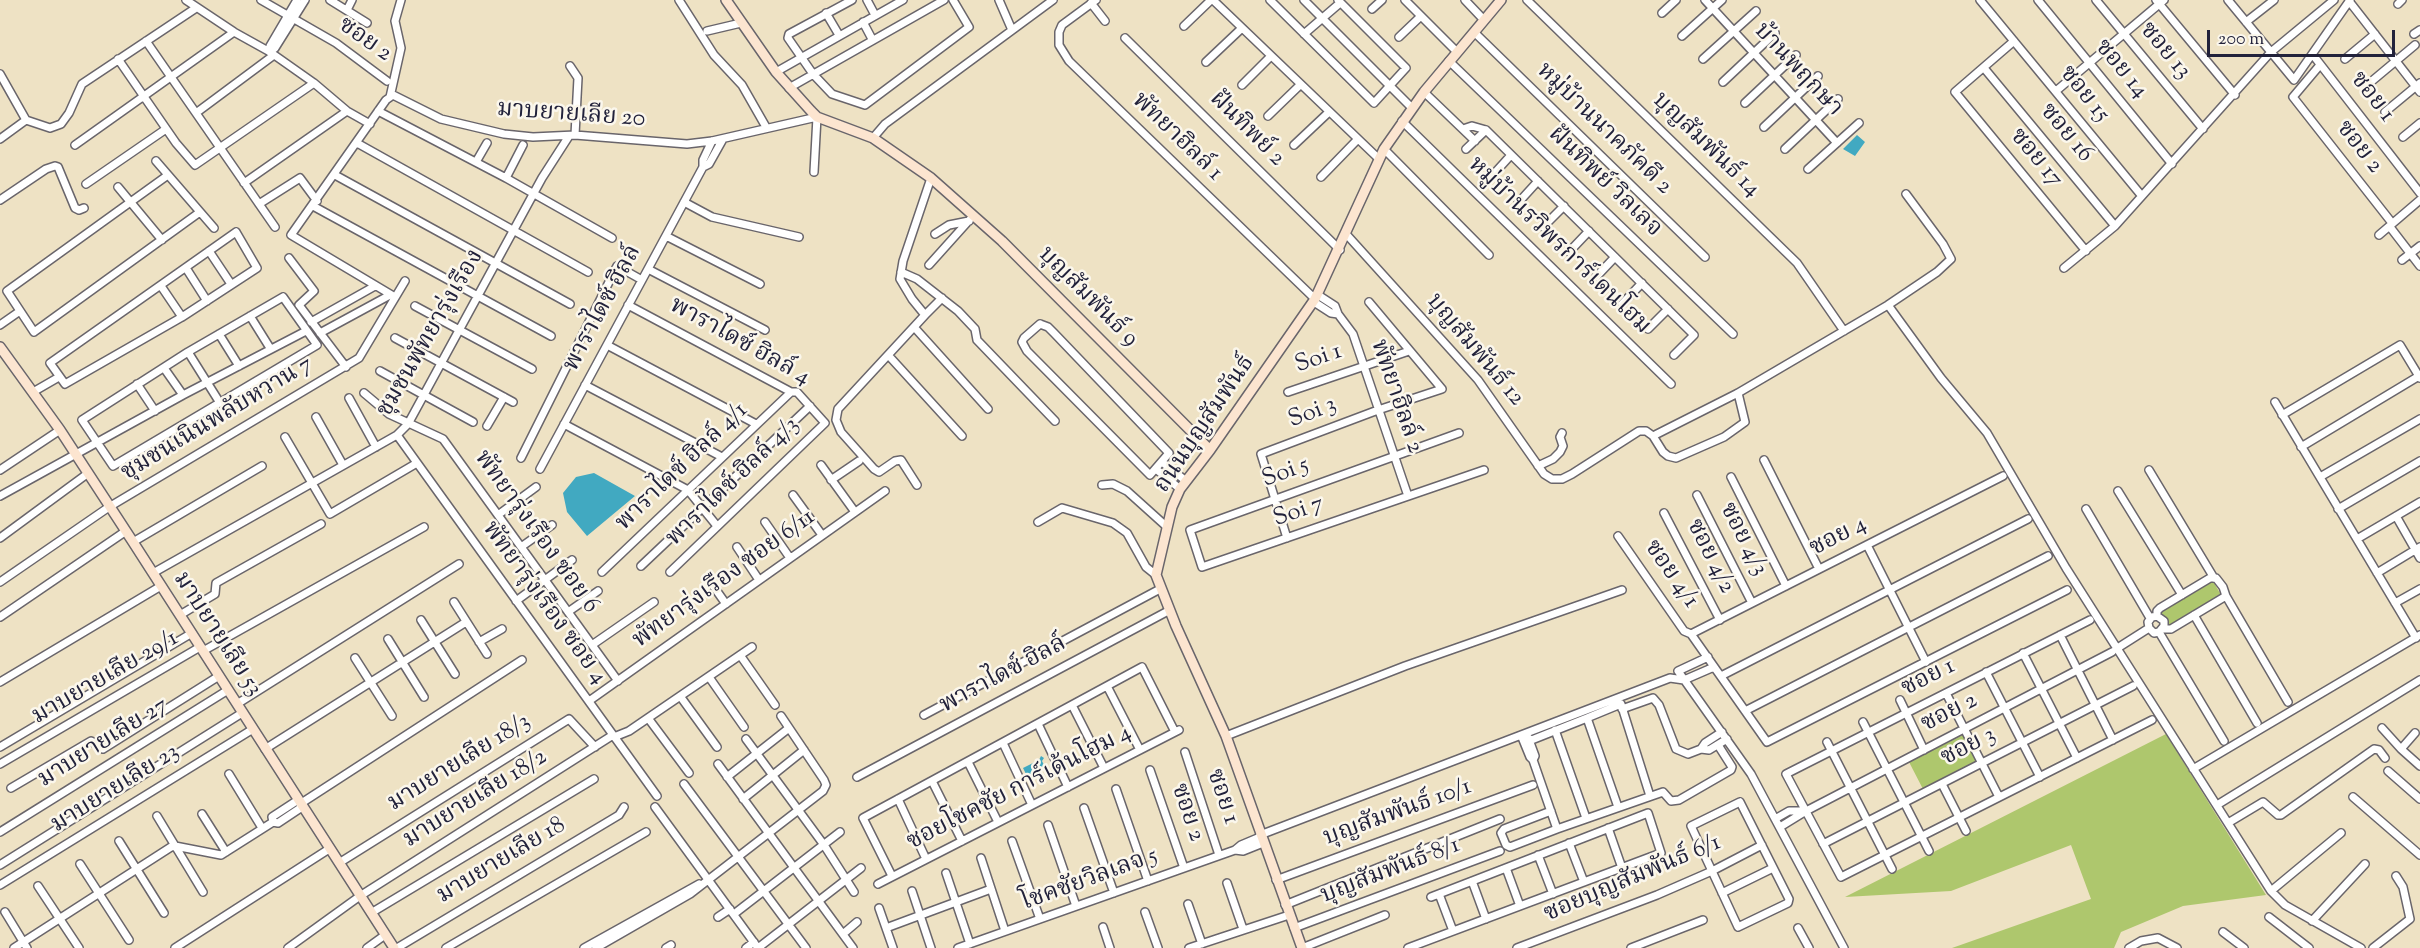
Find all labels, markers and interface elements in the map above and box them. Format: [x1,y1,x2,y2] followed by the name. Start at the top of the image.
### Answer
[331,12,397,70] street label: ซอย 2
[1746,18,1848,124] street label: บ้านพฤกษา
[2132,18,2196,86] street label: ซอย 13
[2210,18,2398,56] scale bar
[2218,27,2264,53] text: 200 m
[2087,35,2153,105] street label: ซอย 14
[1529,58,1677,202] street label: หมู่บ้านนาคภัคดี 2
[2052,61,2114,129] street label: ซอย 15
[2342,67,2400,129] street label: ซอย 1
[1202,86,1290,174] street label: ฝันทิพย์ 2
[1645,87,1765,205] street label: บุญสัมพันธ์ 14
[1125,88,1227,188] street label: พัทยาฮิลล์ 1
[496,96,646,136] street label: มาบยายเลีย 20
[2032,99,2098,169] street label: ซอย 16
[2328,116,2388,180] street label: ซอย 2
[1541,122,1667,244] street label: ฝันทิพย์ วิลเลจ
[2002,124,2068,194] street label: ซอย 17
[1460,152,1656,342] street label: หมู่บ้านรวิพรการ์เดนโฮม
[559,241,649,377] street label: พาราไดซ์ ฮิลล์
[1031,242,1143,354] street label: บุญสัมพันธ์ 9
[372,245,492,423] street label: ชุมชนพัทยารุ่งเรือง
[1419,289,1529,413] street label: บุญสัมพันธ์ 12
[664,293,814,393] street label: พาราไดซ์ ฮิลล์ 4
[1362,336,1428,458] street label: พัทยาฮิลล์ 2
[1292,339,1346,381] street label: Soi 1
[117,351,319,489] street label: ชุมชนเนินพลับหวาน 7
[1149,351,1263,499] street label: ถนนบุญสัมพันธ์
[1285,392,1341,436] street label: Soi 3
[611,398,755,538] street label: พาราไดซ์ ฮิลล์ 4/1
[661,412,807,554] street label: พาราไดซ์ ฮิลล์ 4/3
[466,446,604,620] street label: พัทยารุ่งเรือง ซอย 6
[1259,452,1313,496] street label: Soi 5
[1270,491,1328,535] street label: Soi 7
[1711,499,1773,581] street label: ซอย 4/3
[628,504,822,656] street label: พัทยารุ่งเรือง ซอย 6/11
[1806,512,1872,564] street label: ซอย 4
[1678,515,1740,599] street label: ซอย 4/2
[474,517,612,691] street label: พัทยารุ่งเรือง ซอย 4
[1636,535,1704,615] street label: ซอย 4/1
[165,567,267,703] street label: มาบยายเลีย 53
[28,625,184,733] street label: มาบยายเลีย 29/1
[936,631,1072,721] street label: พาราไดซ์ ฮิลล์
[1897,653,1961,705] street label: ซอย 1
[1917,688,1983,740] street label: ซอย 2
[34,693,174,795] street label: มาบยายเลีย 27
[383,709,537,819] street label: มาบยายเลีย 18/3
[903,720,1137,858] street label: ซอยโชคชัย การ์เด้นโฮม 4
[1937,722,2001,774] street label: ซอย 3
[47,739,185,841] street label: มาบยายเลีย 23
[399,744,553,856] street label: มาบยายเลีย 18/2
[1198,766,1244,828] street label: ซอย 1
[1320,774,1476,854] street label: บุญสัมพันธ์ 10/1
[1163,780,1209,846] street label: ซอย 2
[432,812,572,912] street label: มาบยายเลีย 18
[1540,830,1726,930] street label: ซอยบุญสัมพันธ์ 6/1
[1317,832,1465,912] street label: บุญสัมพันธ์ 8/1
[1018,843,1162,919] street label: โชคชัยวิลเลจ 5

